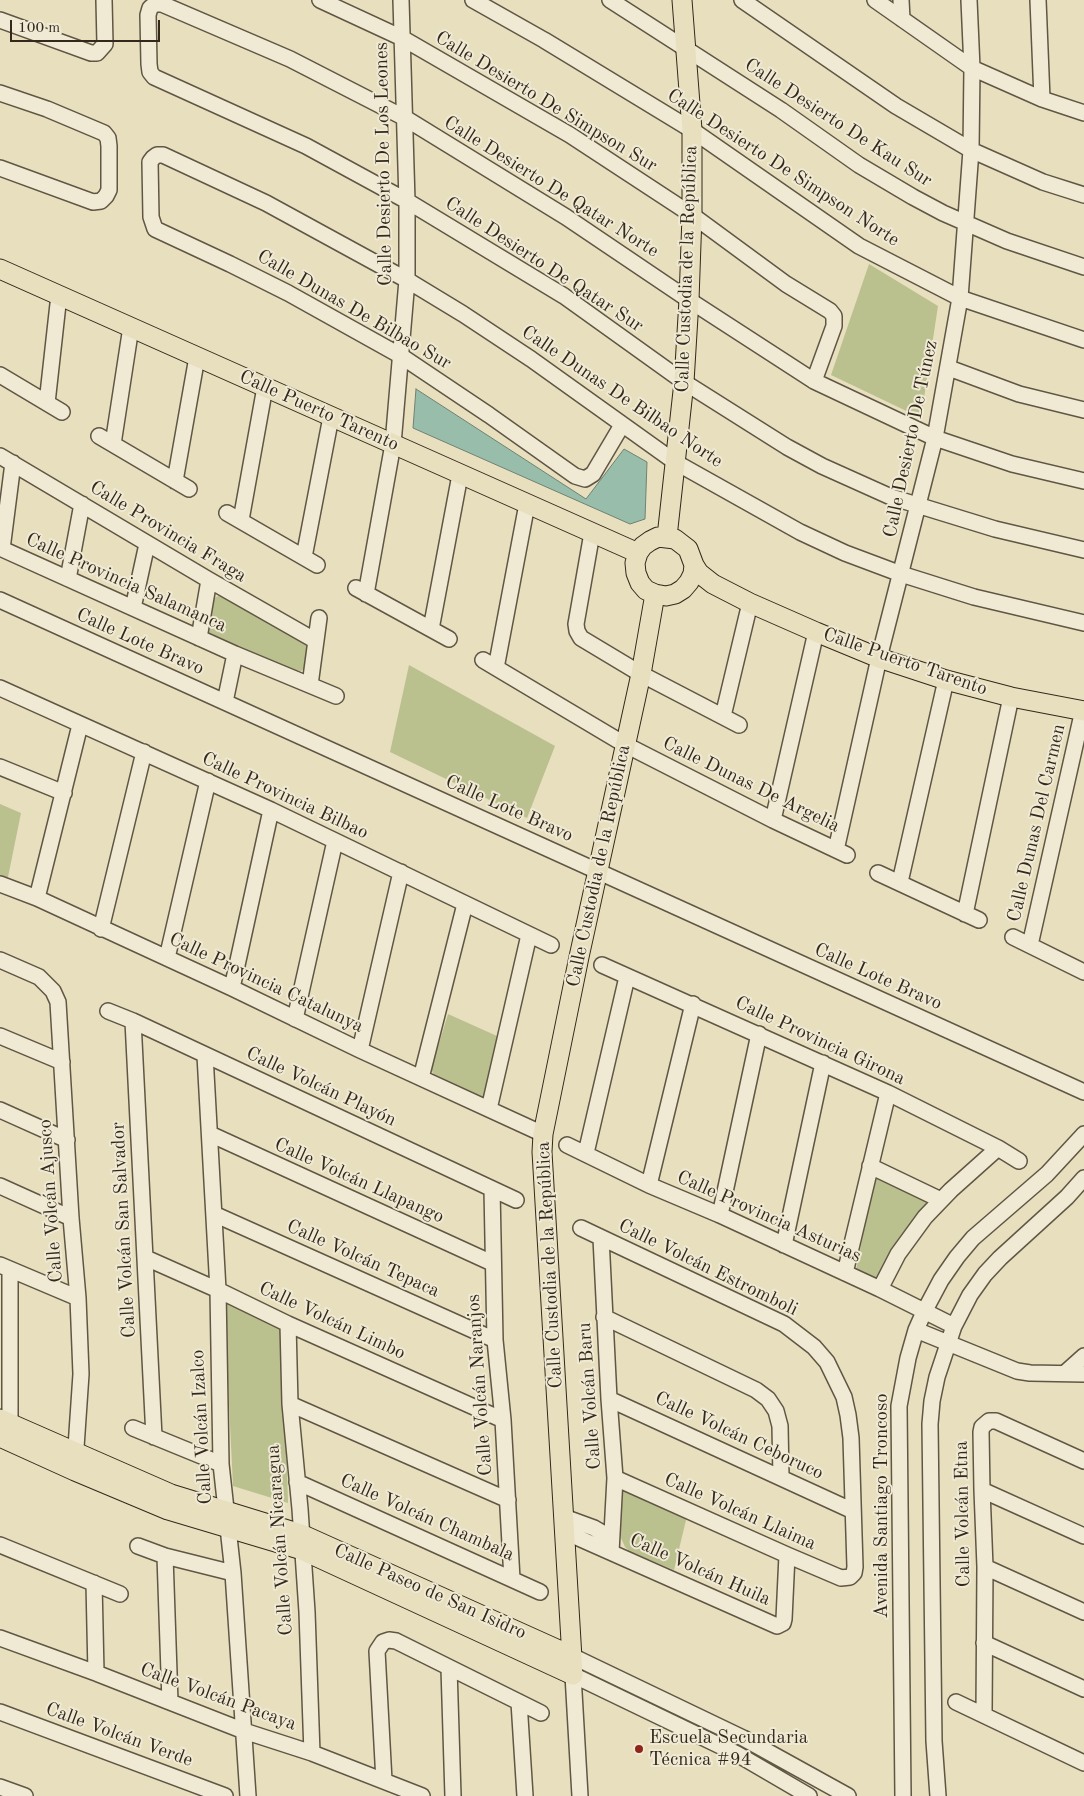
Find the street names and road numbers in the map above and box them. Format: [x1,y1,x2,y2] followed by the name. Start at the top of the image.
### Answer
[431,27,661,177] street label: Calle Desierto De Simpson Sur
[370,42,398,286] street label: Calle Desierto De Los Leones
[740,54,936,192] street label: Calle Desierto De Kau Sur
[663,84,903,252] street label: Calle Desierto De Simpson Norte
[439,111,663,263] street label: Calle Desierto De Qatar Norte
[671,145,703,393] street label: Calle Custodia de la República
[441,192,647,338] street label: Calle Desierto De Qatar Sur
[253,245,455,375] street label: Calle Dunas De Bilbao Sur
[517,321,727,473] street label: Calle Dunas De Bilbao Norte
[879,338,943,540] street label: Calle Desierto De Túnez
[236,366,402,456] street label: Calle Puerto Tarento
[85,476,251,588] street label: Calle Provincia Fraga
[22,528,230,638] street label: Calle Provincia Salamanca
[73,604,207,680] street label: Calle Lote Bravo
[820,623,990,701] street label: Calle Puerto Tarento
[1003,722,1071,924] street label: Calle Dunas Del Carmen
[659,732,843,838] street label: Calle Dunas De Argelia
[562,743,636,989] street label: Calle Custodia de la República
[198,747,372,845] street label: Calle Provincia Bilbao
[442,771,576,847] street label: Calle Lote Bravo
[165,928,367,1038] street label: Calle Provincia Catalunya
[811,939,945,1015] street label: Calle Lote Bravo
[731,992,909,1090] street label: Calle Provincia Girona
[242,1042,400,1132] street label: Calle Volcán Playón
[34,1119,68,1283] street label: Calle Volcán Ajusco
[107,1121,141,1339] street label: Calle Volcán San Salvador
[271,1133,447,1229] street label: Calle Volcán Llapango
[532,1141,568,1389] street label: Calle Custodia de la República
[673,1166,865,1268] street label: Calle Provincia Asturias
[283,1215,443,1303] street label: Calle Volcán Tepaca
[615,1215,801,1321] street label: Calle Volcán Estromboli
[255,1277,409,1365] street label: Calle Volcán Limbo
[462,1293,498,1477] street label: Calle Volcán Naranjos
[573,1322,607,1470] street label: Calle Volcán Baru
[187,1349,217,1505] street label: Calle Volcán Izalco
[651,1387,827,1485] street label: Calle Volcán Ceboruco
[871,1393,893,1619] street label: Avenida Santiago Troncoso
[950,1441,976,1587] street label: Calle Volcán Etna
[262,1444,298,1636] street label: Calle Volcán Nicaragua
[660,1468,820,1556] street label: Calle Volcán Llaima
[336,1469,518,1567] street label: Calle Volcán Chambala
[626,1529,774,1611] street label: Calle Volcán Huila
[330,1539,530,1645] street label: Calle Paseo de San Isidro
[137,1658,299,1736] street label: Calle Volcán Pacaya
[42,1698,196,1772] street label: Calle Volcán Verde

